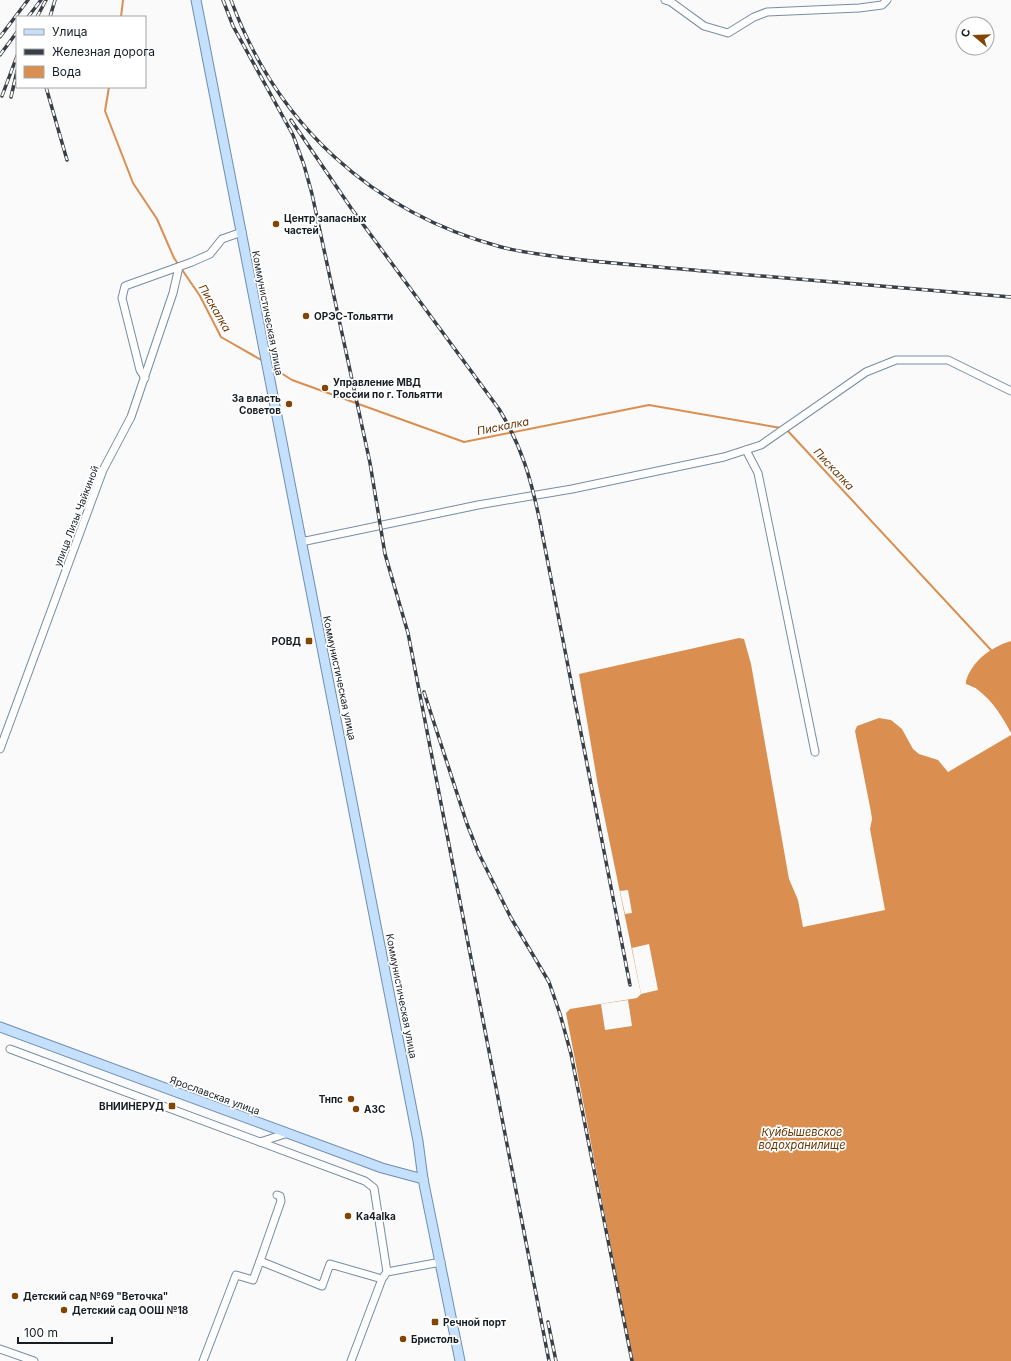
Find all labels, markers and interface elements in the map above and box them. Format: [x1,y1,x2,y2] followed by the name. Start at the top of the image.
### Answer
[16,16,146,88] legend
[955,16,995,56] north arrow
[52,24,87,39] text: Улица
[958,27,973,39] text: С
[52,44,155,59] text: Железная дорога
[52,64,81,79] text: Вода
[284,212,367,236] place label: Центр запасных частей
[271,219,281,229] marker: Центр запасных частей
[250,250,286,376] street label: Коммунистическая улица
[196,282,234,335] water label: Пискалка
[314,310,393,322] place label: ОРЭС-Тольятти
[301,311,311,321] marker: ОРЭС-Тольятти
[333,376,443,400] place label: Управление МВД России по г. Тольятти
[320,383,330,393] marker: Управление МВД России по г. Тольятти
[232,392,281,416] place label: За власть Советов
[284,399,294,409] marker: За власть Советов
[476,414,530,438] water label: Пискалка
[811,445,857,493] water label: Пискалка
[51,464,101,568] street label: улица Лизы Чайкиной
[321,615,359,741] street label: Коммунистическая улица
[272,635,301,647] place label: РОВД
[304,636,314,646] marker: РОВД
[384,933,420,1059] street label: Коммунистическая улица
[168,1073,262,1117] street label: Ярославская улица
[319,1093,343,1105] place label: Тнпс
[346,1094,356,1104] marker: Тнпс
[99,1100,164,1112] place label: ВНИИНЕРУД
[167,1101,177,1111] marker: ВНИИНЕРУД
[364,1103,385,1115] place label: АЗС
[351,1104,361,1114] marker: АЗС
[758,1125,846,1152] water label: Куйбышевское водохранилище
[356,1210,396,1222] place label: Ka4alka
[343,1211,353,1221] marker: Ka4alka
[23,1290,168,1302] place label: Детский сад №69 "Веточка"
[10,1291,20,1301] marker: Детский сад №69 "Веточка"
[72,1304,189,1316] place label: Детский сад ООШ №18
[59,1305,69,1315] marker: Детский сад ООШ №18
[443,1316,506,1328] place label: Речной порт
[430,1317,440,1327] marker: Речной порт
[18,1319,112,1345] scale bar
[24,1325,58,1340] text: 100 m
[411,1333,459,1345] place label: Бристоль
[398,1334,408,1344] marker: Бристоль

